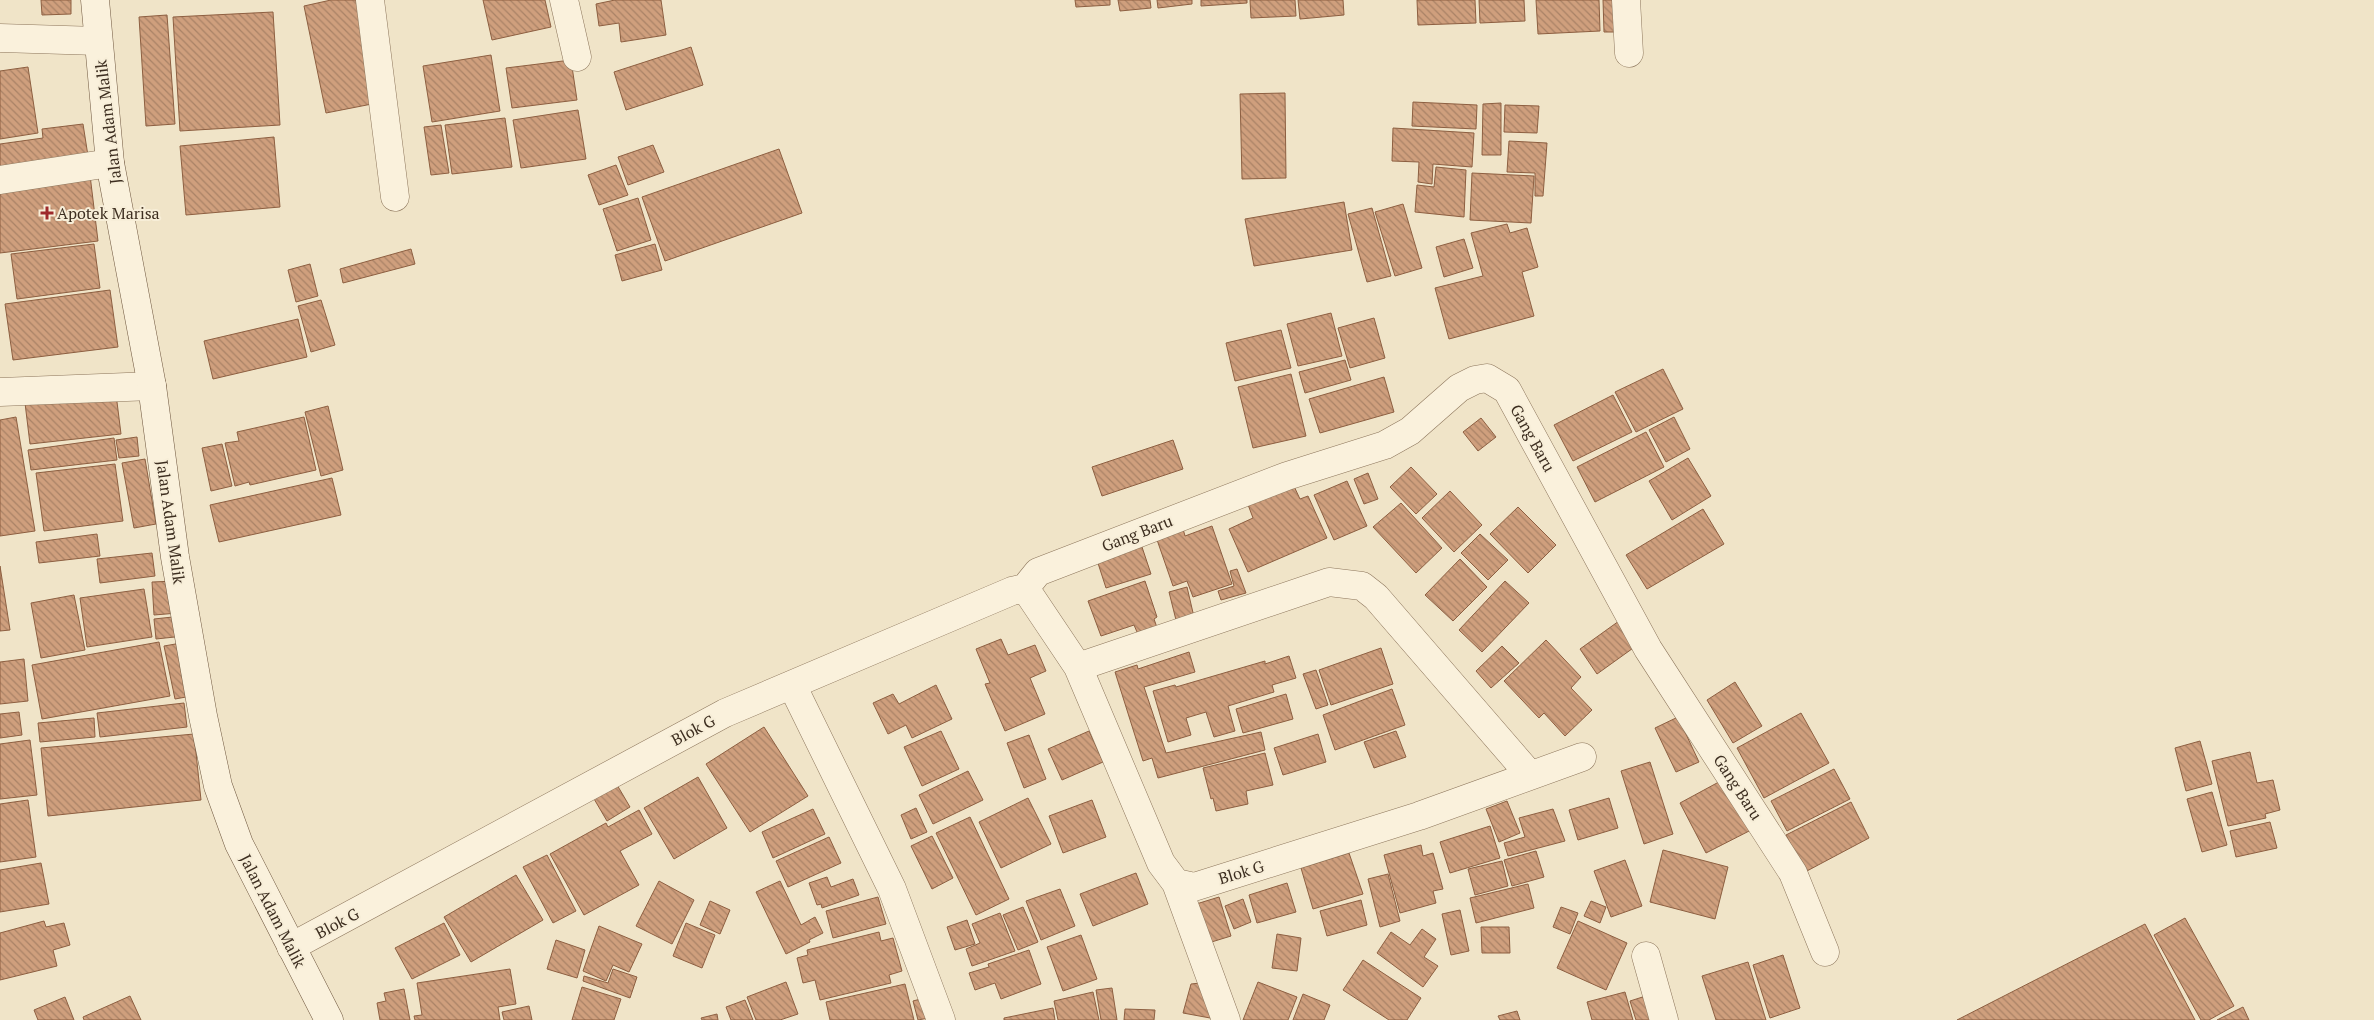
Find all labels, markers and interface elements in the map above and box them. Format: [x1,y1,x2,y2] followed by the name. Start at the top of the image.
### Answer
[89,58,127,185] street label: Jalan Adam Malik
[57,202,160,224] place label: Apotek Marisa
[41,207,53,219] marker: Apotek Marisa
[1505,400,1561,476] street label: Gang Baru
[151,459,191,586] street label: Jalan Adam Malik
[1098,509,1176,557] street label: Gang Baru
[667,709,719,751] street label: Blok G
[1709,750,1767,824] street label: Gang Baru
[235,850,311,972] street label: Jalan Adam Malik
[1215,855,1267,889] street label: Blok G
[311,902,363,944] street label: Blok G

